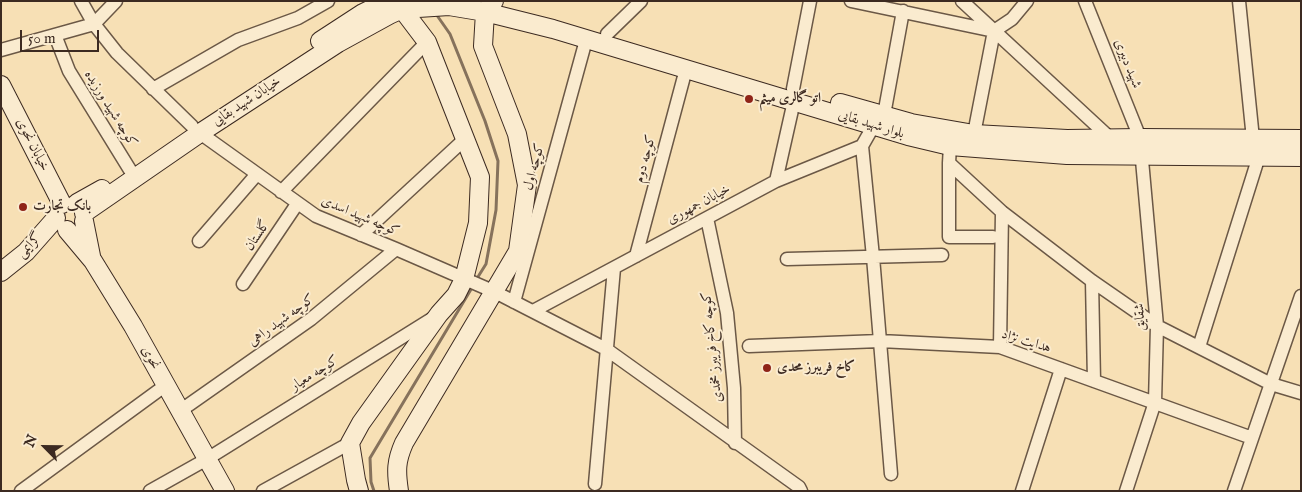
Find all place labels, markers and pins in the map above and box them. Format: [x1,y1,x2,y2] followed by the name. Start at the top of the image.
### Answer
[759,91,821,107] place label: اتو گالری میثم
[743,93,755,105] marker: اتو گالری میثم
[33,199,91,215] place label: بانک تجارت
[17,201,29,213] marker: بانک تجارت
[777,360,856,376] place label: کاخ فریبرز محدی
[761,362,773,374] marker: کاخ فریبرز محدی

